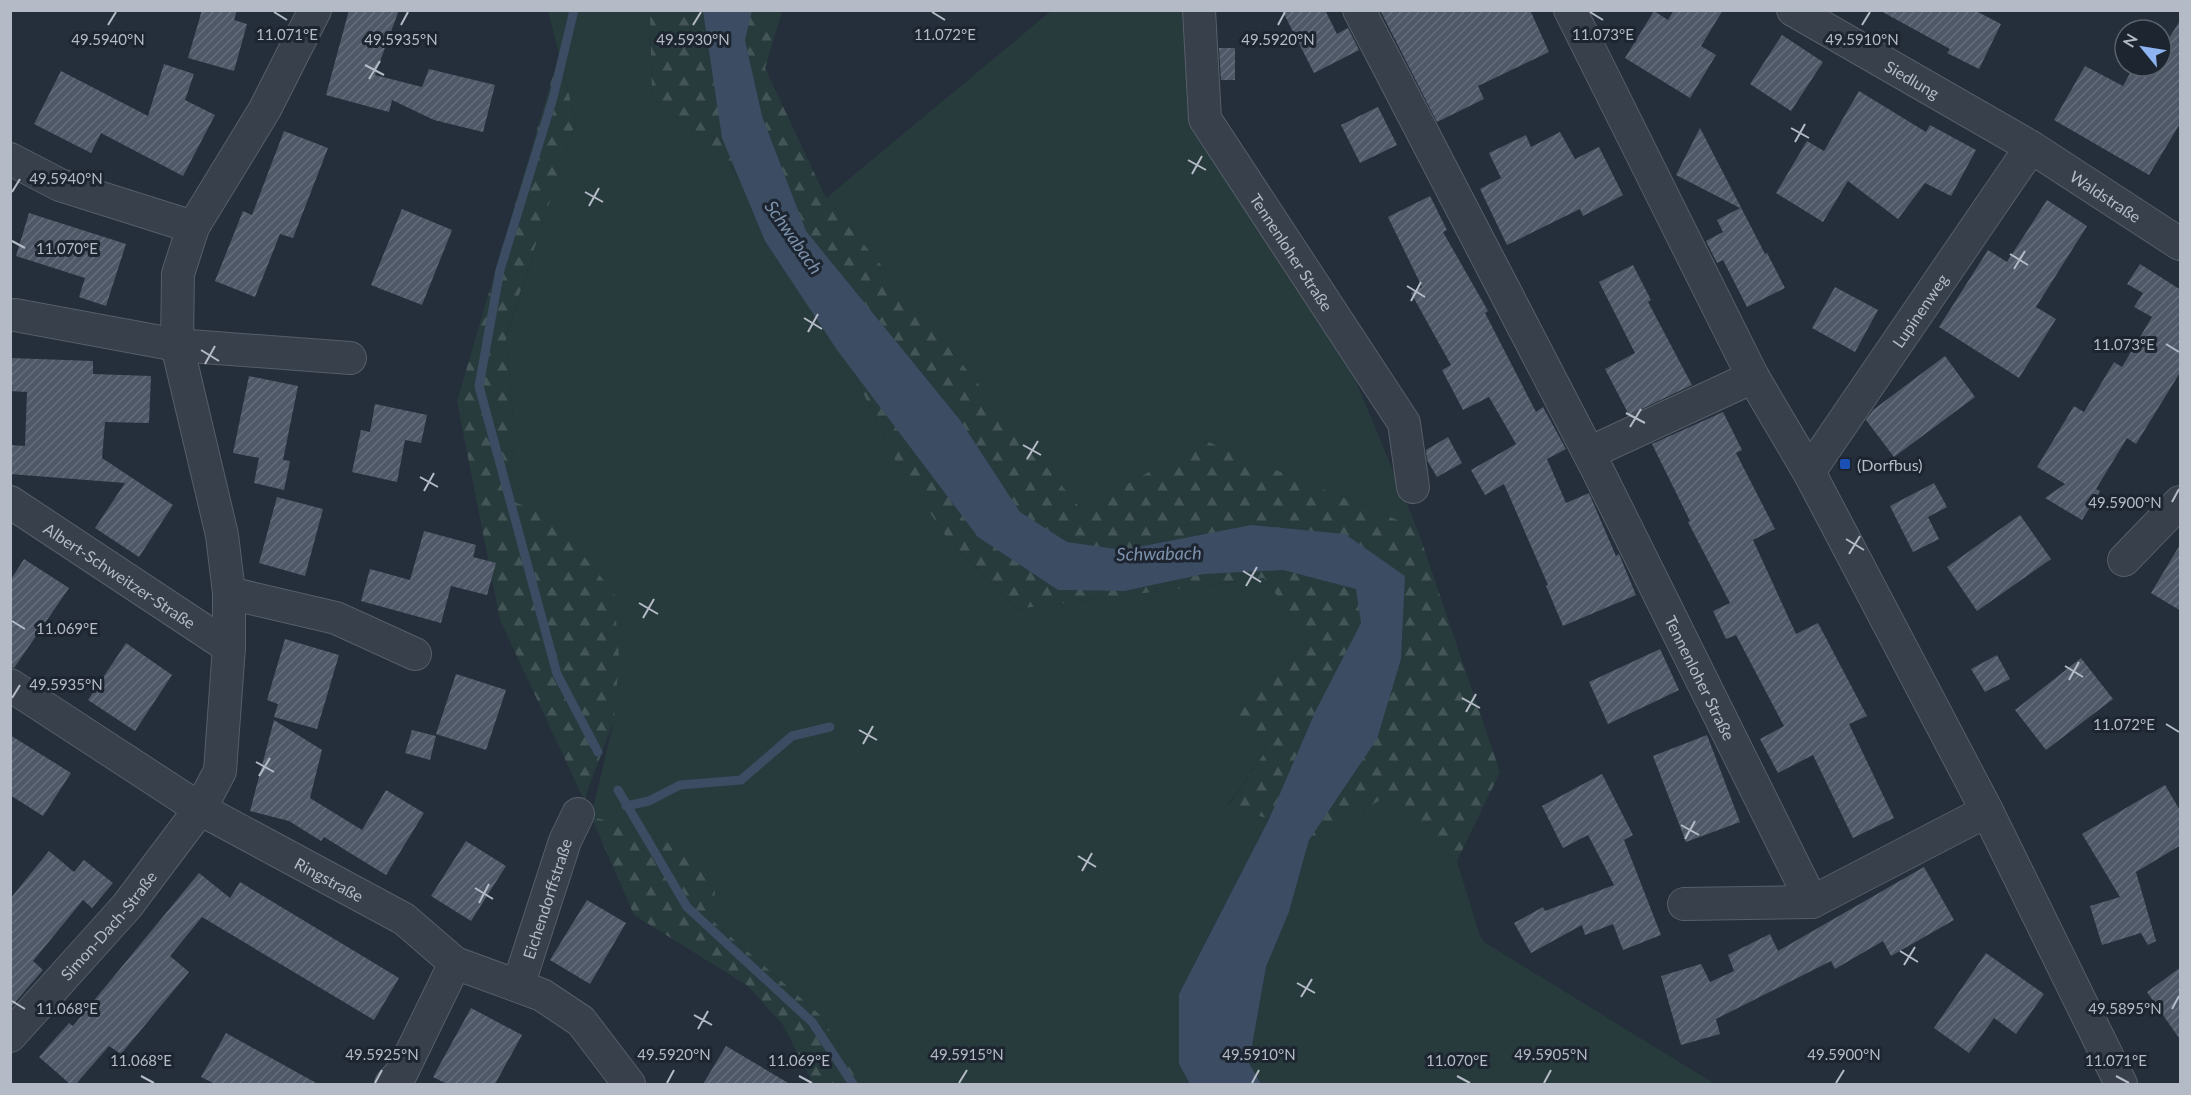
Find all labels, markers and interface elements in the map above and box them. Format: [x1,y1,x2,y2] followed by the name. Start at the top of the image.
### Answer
[2113,18,2173,78] north arrow
[256,25,318,43] text: 11.071°E
[914,25,976,43] text: 11.072°E
[1572,25,1634,43] text: 11.073°E
[71,30,145,48] text: 49.5940°N
[364,30,438,48] text: 49.5935°N
[656,30,730,48] text: 49.5930°N
[1241,30,1315,48] text: 49.5920°N
[1825,30,1899,48] text: 49.5910°N
[2118,30,2141,50] text: N
[1882,56,1943,102] street label: Siedlung
[2067,166,2145,226] street label: Waldstraße
[29,169,103,187] text: 49.5940°N
[1247,190,1337,314] street label: Tennenloher Straße
[761,196,827,278] water label: Schwabach
[36,239,98,257] text: 11.070°E
[1888,270,1951,351] street label: Lupinenweg
[2093,335,2155,353] text: 11.073°E
[1857,455,1923,474] place label: (Dorfbus)
[1838,457,1852,471] marker: (Dorfbus)
[2088,493,2162,511] text: 49.5900°N
[41,518,199,632] street label: Albert-Schweitzer-Straße
[1116,541,1202,565] water label: Schwabach
[1662,612,1739,743] street label: Tennenloher Straße
[36,619,98,637] text: 11.069°E
[29,675,103,693] text: 49.5935°N
[2093,715,2155,733] text: 11.072°E
[518,836,575,961] street label: Eichendorffstraße
[292,853,367,905] street label: Ringstraße
[56,867,160,983] street label: Simon-Dach-Straße
[36,999,98,1017] text: 11.068°E
[2088,999,2162,1017] text: 49.5895°N
[345,1045,419,1063] text: 49.5925°N
[637,1045,711,1063] text: 49.5920°N
[930,1045,1004,1063] text: 49.5915°N
[1222,1045,1296,1063] text: 49.5910°N
[1514,1045,1588,1063] text: 49.5905°N
[1807,1045,1881,1063] text: 49.5900°N
[110,1051,172,1069] text: 11.068°E
[768,1051,830,1069] text: 11.069°E
[1426,1051,1488,1069] text: 11.070°E
[2085,1051,2147,1069] text: 11.071°E

